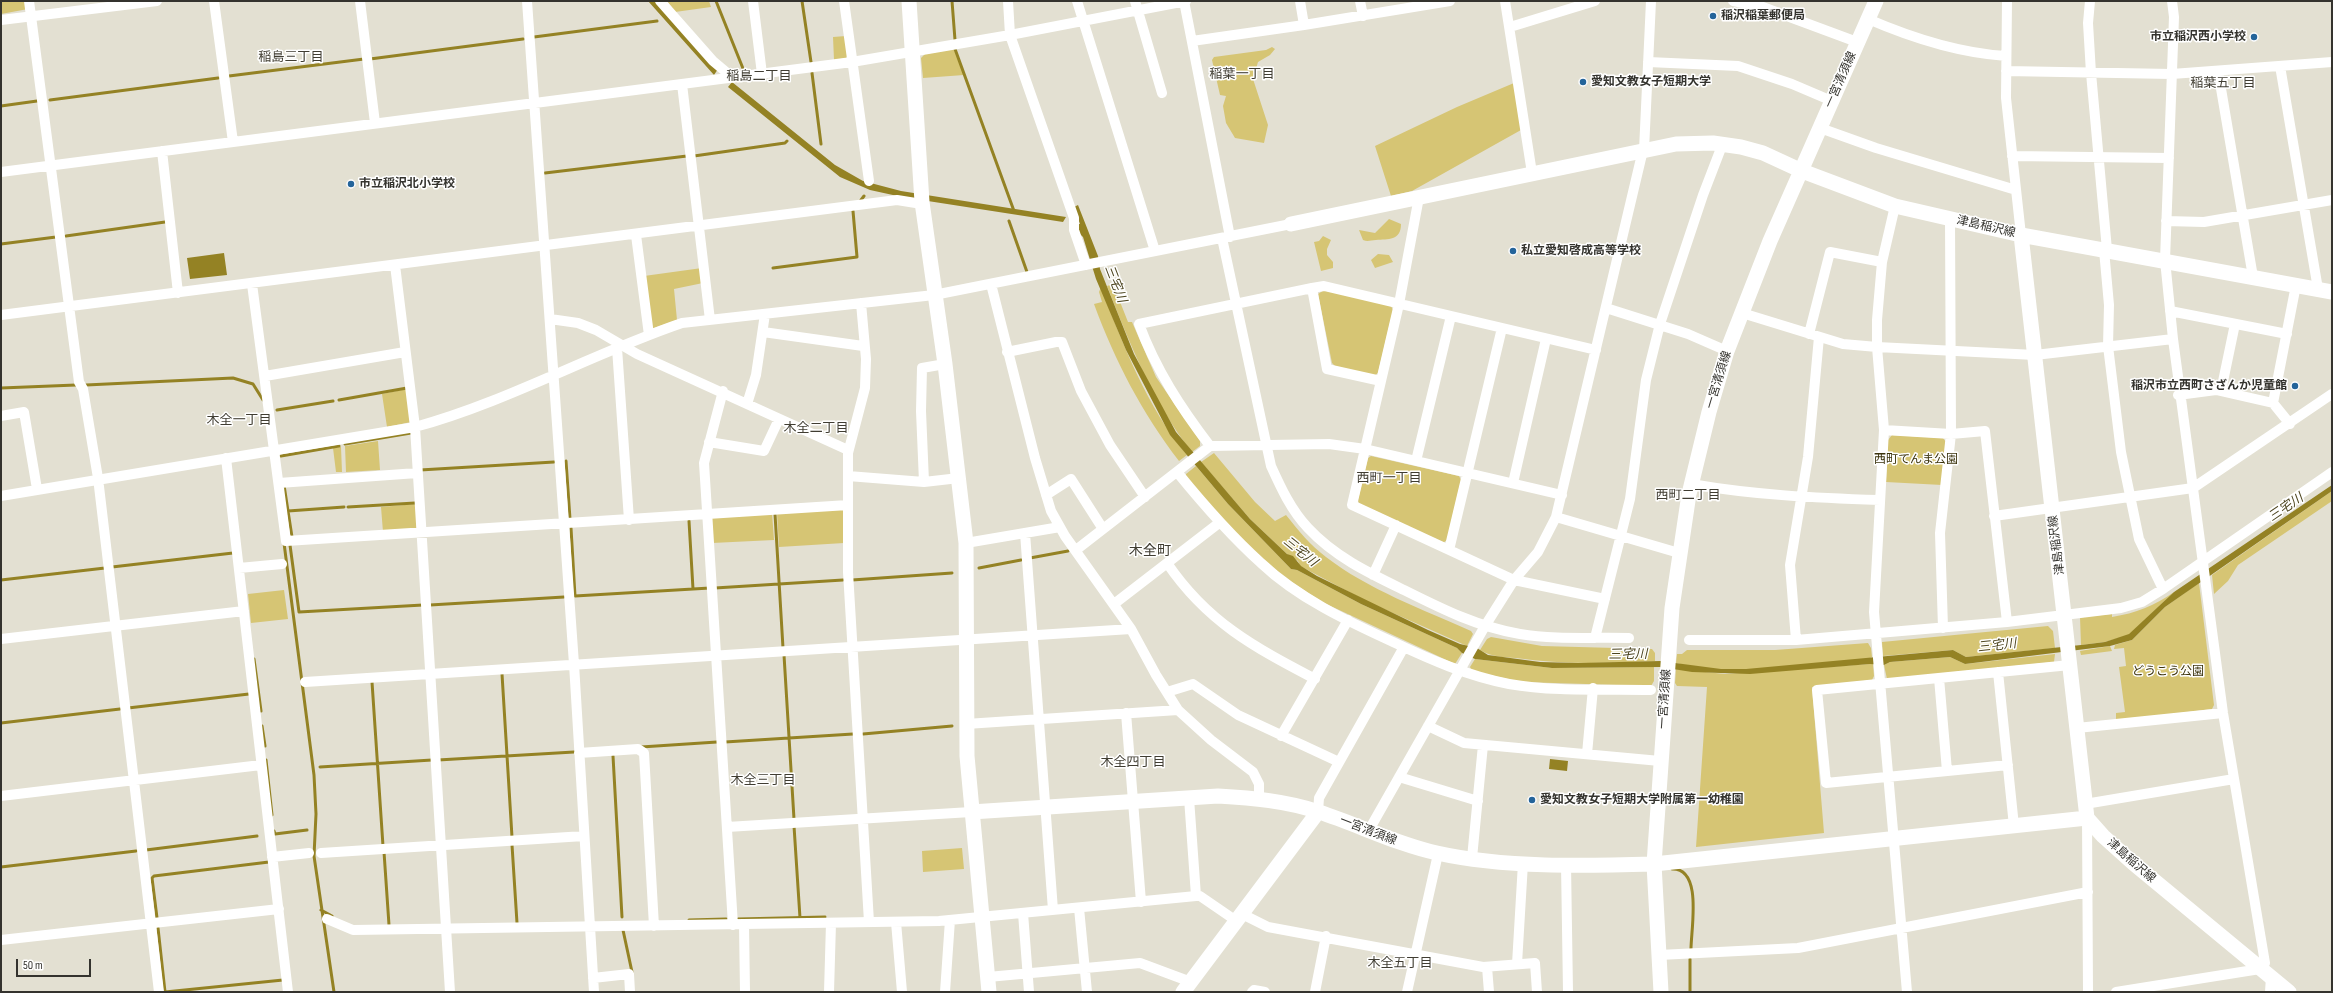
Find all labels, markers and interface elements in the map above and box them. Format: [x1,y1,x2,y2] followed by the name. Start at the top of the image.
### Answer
[1721,9,1805,23] place label: 稲沢稲葉郵便局
[1708,11,1718,21] marker: 稲沢稲葉郵便局
[2150,30,2246,44] place label: 市立稲沢西小学校
[2249,32,2259,42] marker: 市立稲沢西小学校
[259,50,323,66] district label: 稲島三丁目
[1822,50,1860,110] street label: 一宮清須線
[1210,67,1274,83] district label: 稲葉一丁目
[727,69,791,85] district label: 稲島二丁目
[1591,75,1711,89] place label: 愛知文教女子短期大学
[2191,76,2255,92] district label: 稲葉五丁目
[1578,77,1588,87] marker: 愛知文教女子短期大学
[359,177,455,191] place label: 市立稲沢北小学校
[346,179,356,189] marker: 市立稲沢北小学校
[1955,213,2017,241] street label: 津島稲沢線
[1521,244,1641,258] place label: 私立愛知啓成高等学校
[1508,246,1518,256] marker: 私立愛知啓成高等学校
[1101,263,1129,305] water label: 三宅川
[1703,349,1735,411] street label: 一宮清須線
[2131,379,2287,393] place label: 稲沢市立西町さざんか児童館
[2290,381,2300,391] marker: 稲沢市立西町さざんか児童館
[207,413,271,429] district label: 木全一丁目
[784,421,848,437] district label: 木全二丁目
[1874,453,1958,467] park label: 西町てんま公園
[1357,471,1421,487] district label: 西町一丁目
[1656,488,1720,504] district label: 西町二丁目
[2265,491,2307,525] water label: 三宅川
[2046,514,2068,576] street label: 津島稲沢線
[1280,534,1320,570] water label: 三宅川
[1129,543,1171,559] district label: 木全町
[1977,636,2017,656] water label: 三宅川
[1608,647,1648,663] water label: 三宅川
[2132,665,2204,679] park label: どうこう公園
[1656,669,1674,729] street label: 一宮清須線
[1101,755,1165,771] district label: 木全四丁目
[731,773,795,789] district label: 木全三丁目
[1540,793,1744,807] place label: 愛知文教女子短期大学附属第一幼稚園
[1527,795,1537,805] marker: 愛知文教女子短期大学附属第一幼稚園
[1337,814,1399,848] street label: 一宮清須線
[2104,836,2158,886] street label: 津島稲沢線
[18,951,93,977] scale bar
[1368,956,1432,972] district label: 木全五丁目
[23,958,43,973] text: 50 m

